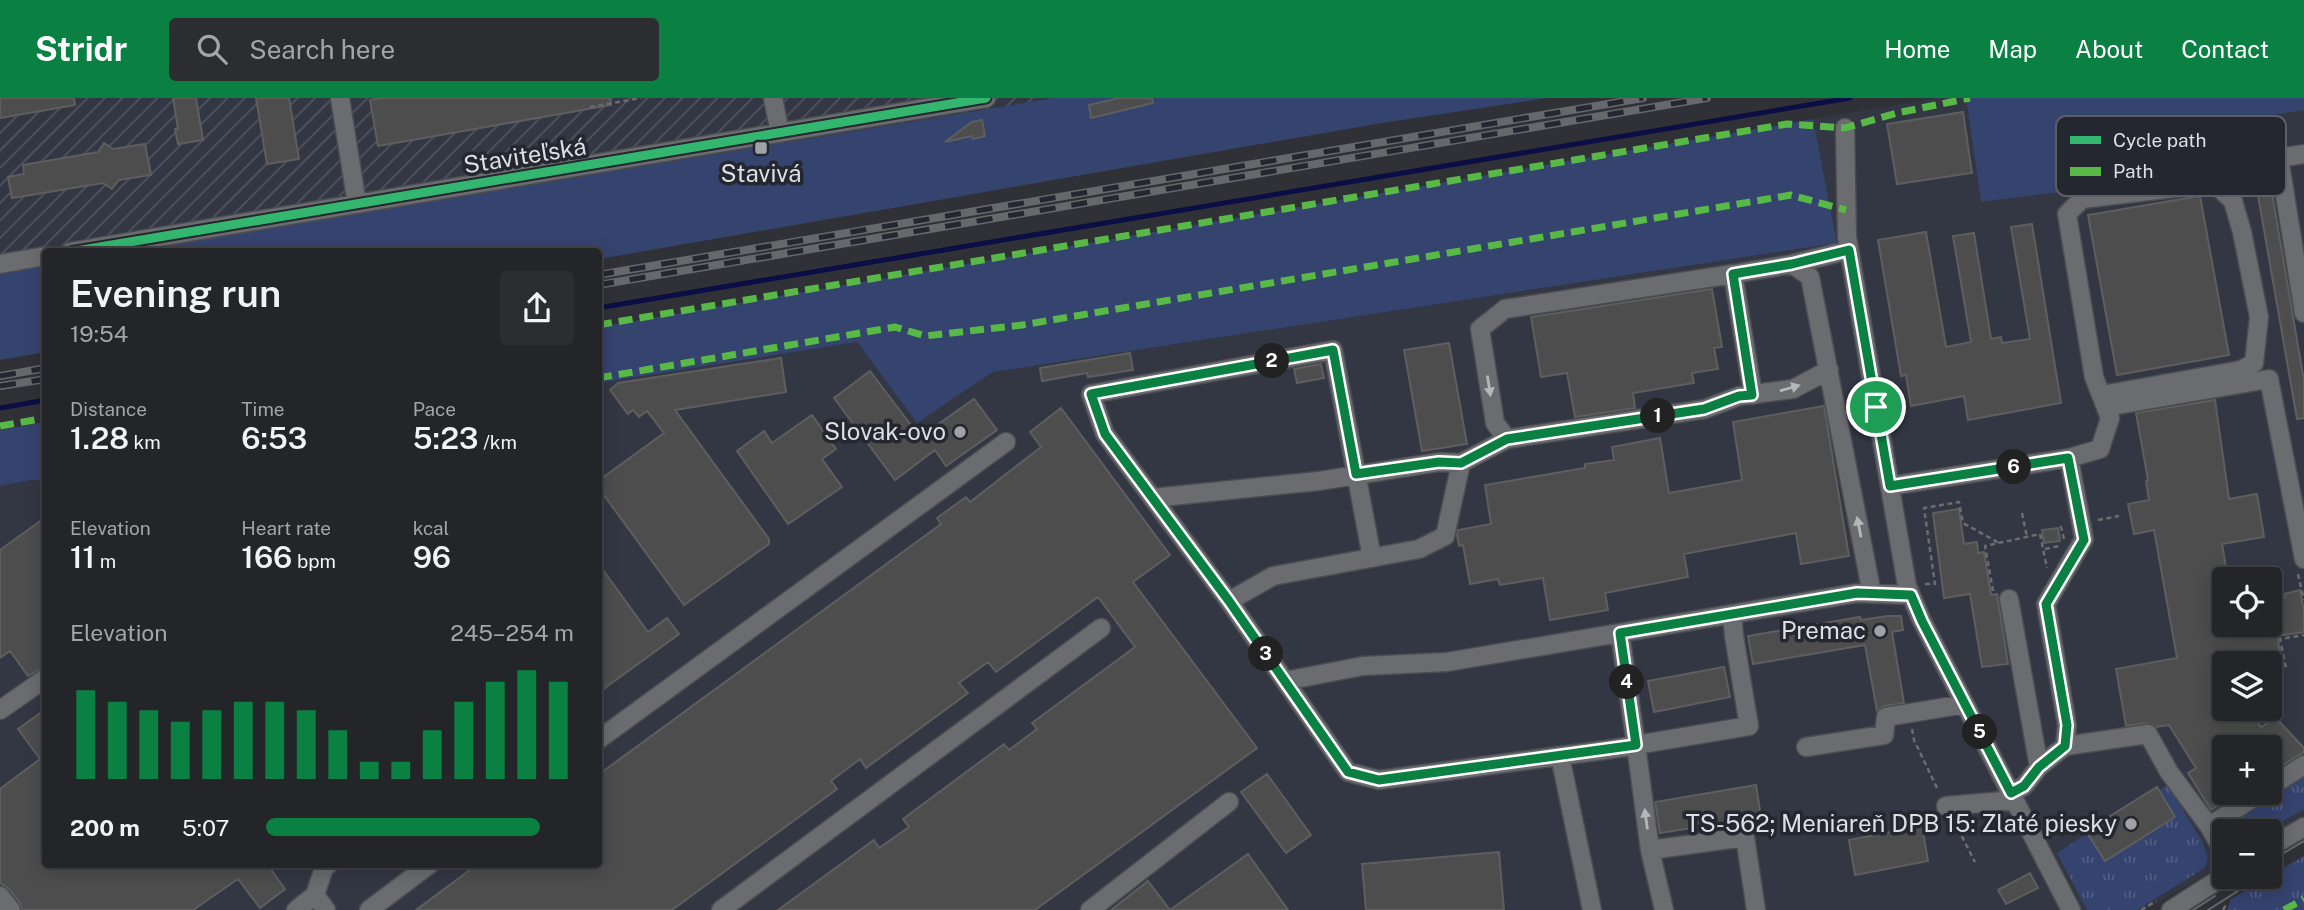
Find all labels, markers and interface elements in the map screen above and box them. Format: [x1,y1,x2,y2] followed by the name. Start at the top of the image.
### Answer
[169,18,659,81] search box
[35,30,127,68] text: Stridr
[193,30,231,68] icon: search
[249,34,395,65] text: Search here
[1884,35,1950,63] text: Home
[1988,35,2037,63] text: Map
[2075,35,2143,63] text: About
[2181,35,2269,63] text: Contact
[2056,116,2286,196] legend
[2113,129,2206,151] text: Cycle path
[461,131,588,179] street label: Staviteľská
[753,140,769,156] marker: Stavivá
[721,159,801,187] place label: Stavivá
[2113,160,2153,182] text: Path
[70,271,281,316] text: Evening run
[500,271,574,345] button: share
[70,320,128,347] text: 19:54
[1254,344,1290,378] pin: 2
[1265,349,1278,371] text: 2
[1484,375,1495,397] one-way arrow
[1846,377,1906,437] pin
[1779,382,1800,392] one-way arrow
[1857,388,1895,426] icon: arrive
[70,398,147,420] text: Distance
[241,398,285,420] text: Time
[413,398,456,420] text: Pace
[1640,398,1676,434] pin: 1
[1653,404,1662,426] text: 1
[824,417,946,445] place label: Slovak-ovo
[70,420,129,456] text: 1.28
[241,420,307,456] text: 6:53
[413,420,479,456] text: 5:23
[952,424,968,440] marker: Slovak-ovo
[129,431,161,453] text: km
[479,431,517,453] text: /km
[1996,450,2032,484] pin: 6
[2007,455,2020,477] text: 6
[1853,516,1864,538] one-way arrow
[70,517,151,539] text: Elevation
[241,517,331,539] text: Heart rate
[413,517,449,539] text: kcal
[70,539,95,575] text: 11
[241,539,292,575] text: 166
[413,539,451,575] text: 96
[95,550,116,572] text: m
[292,550,336,572] text: bpm
[2212,567,2282,889] map controls
[2212,567,2282,637] button: locate
[1781,616,1866,644] place label: Premac
[70,619,168,646] text: Elevation
[450,619,574,646] text: 245–254 m
[1872,623,1888,639] marker: Premac
[1248,636,1284,672] pin: 3
[1259,642,1272,664] text: 3
[2212,651,2282,721] button: layers
[1610,664,1644,700] pin: 4
[1620,670,1633,692] text: 4
[1962,714,1997,750] pin: 5
[1973,720,1986,742] text: 5
[2212,735,2282,805] button: +
[1640,808,1651,830] one-way arrow
[1685,809,2117,837] place label: TS-562; Meniareň DPB 15: Zlaté piesky
[70,814,140,841] text: 200 m
[182,814,229,841] text: 5:07
[2123,816,2139,832] marker: TS-562; Meniareň DPB 15: Zlaté piesky
[2212,819,2282,889] button: −

